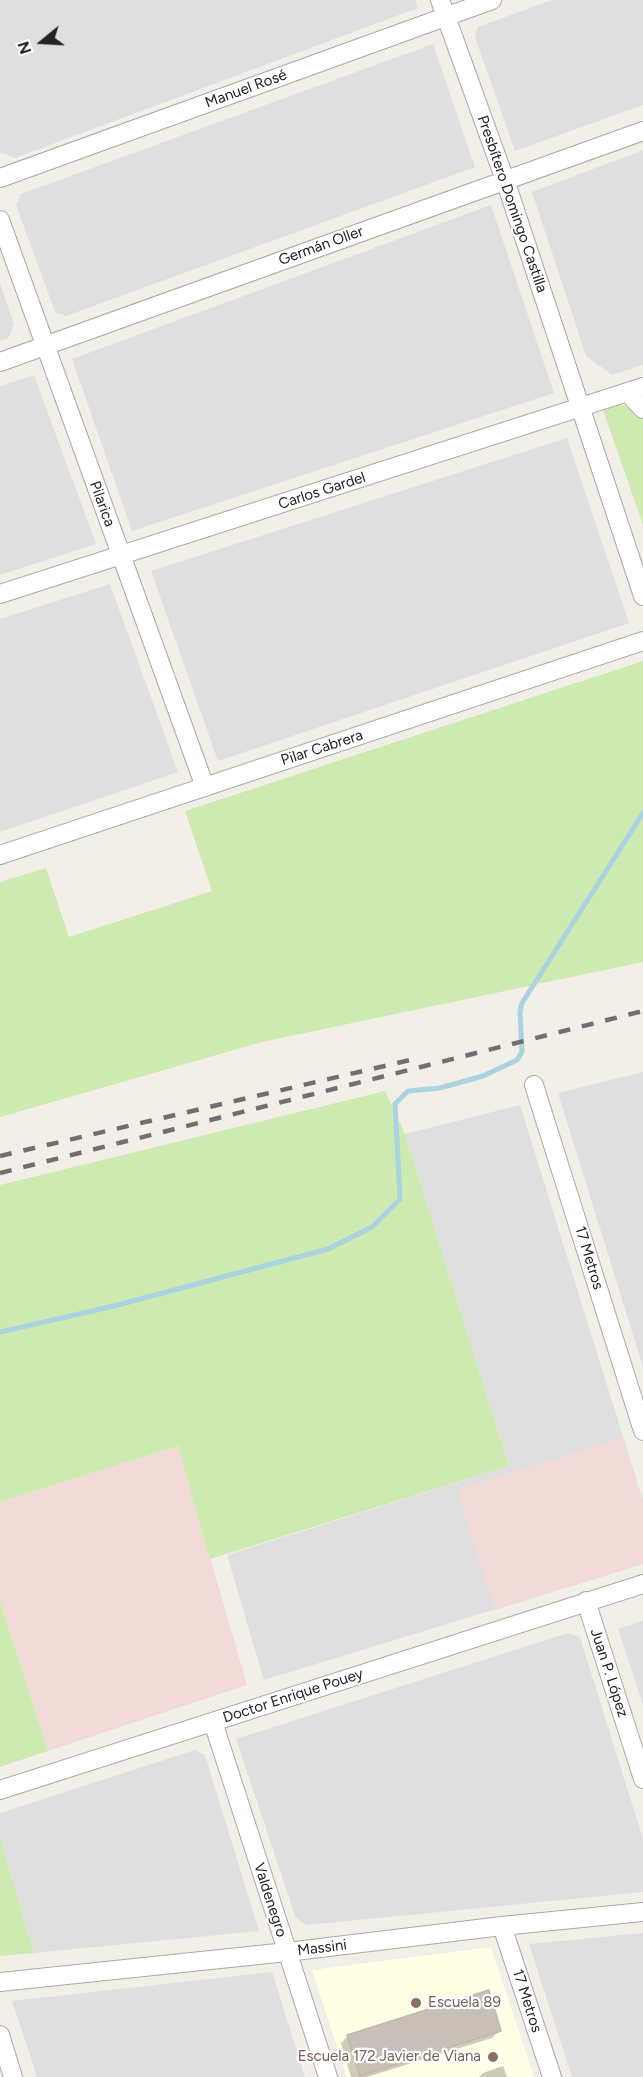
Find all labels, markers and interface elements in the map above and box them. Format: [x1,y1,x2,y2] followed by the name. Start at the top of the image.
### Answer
[12,12,72,72] north arrow
[13,39,35,57] text: N
[203,66,289,112] street label: Manuel Rosé
[473,113,551,295] street label: Presbítero Domingo Castilla
[276,222,366,270] street label: Germán Oller
[276,468,368,514] street label: Carlos Gardel
[85,479,119,529] street label: Pilarica
[279,726,365,770] street label: Pilar Cabrera
[571,1224,607,1292] street label: 17 Metros
[586,1626,632,1720] street label: Juan P. López
[221,1665,365,1727] street label: Doctor Enrique Pouey
[250,1861,290,1939] street label: Valdenegro
[296,1936,348,1960] street label: Massini
[508,1967,546,2035] street label: 17 Metros
[428,1994,501,2012] place label: Escuela 89
[409,1996,423,2010] marker: Escuela 89
[298,2048,481,2066] place label: Escuela 172 Javier de Viana
[486,2050,500,2064] marker: Escuela 172 Javier de Viana

